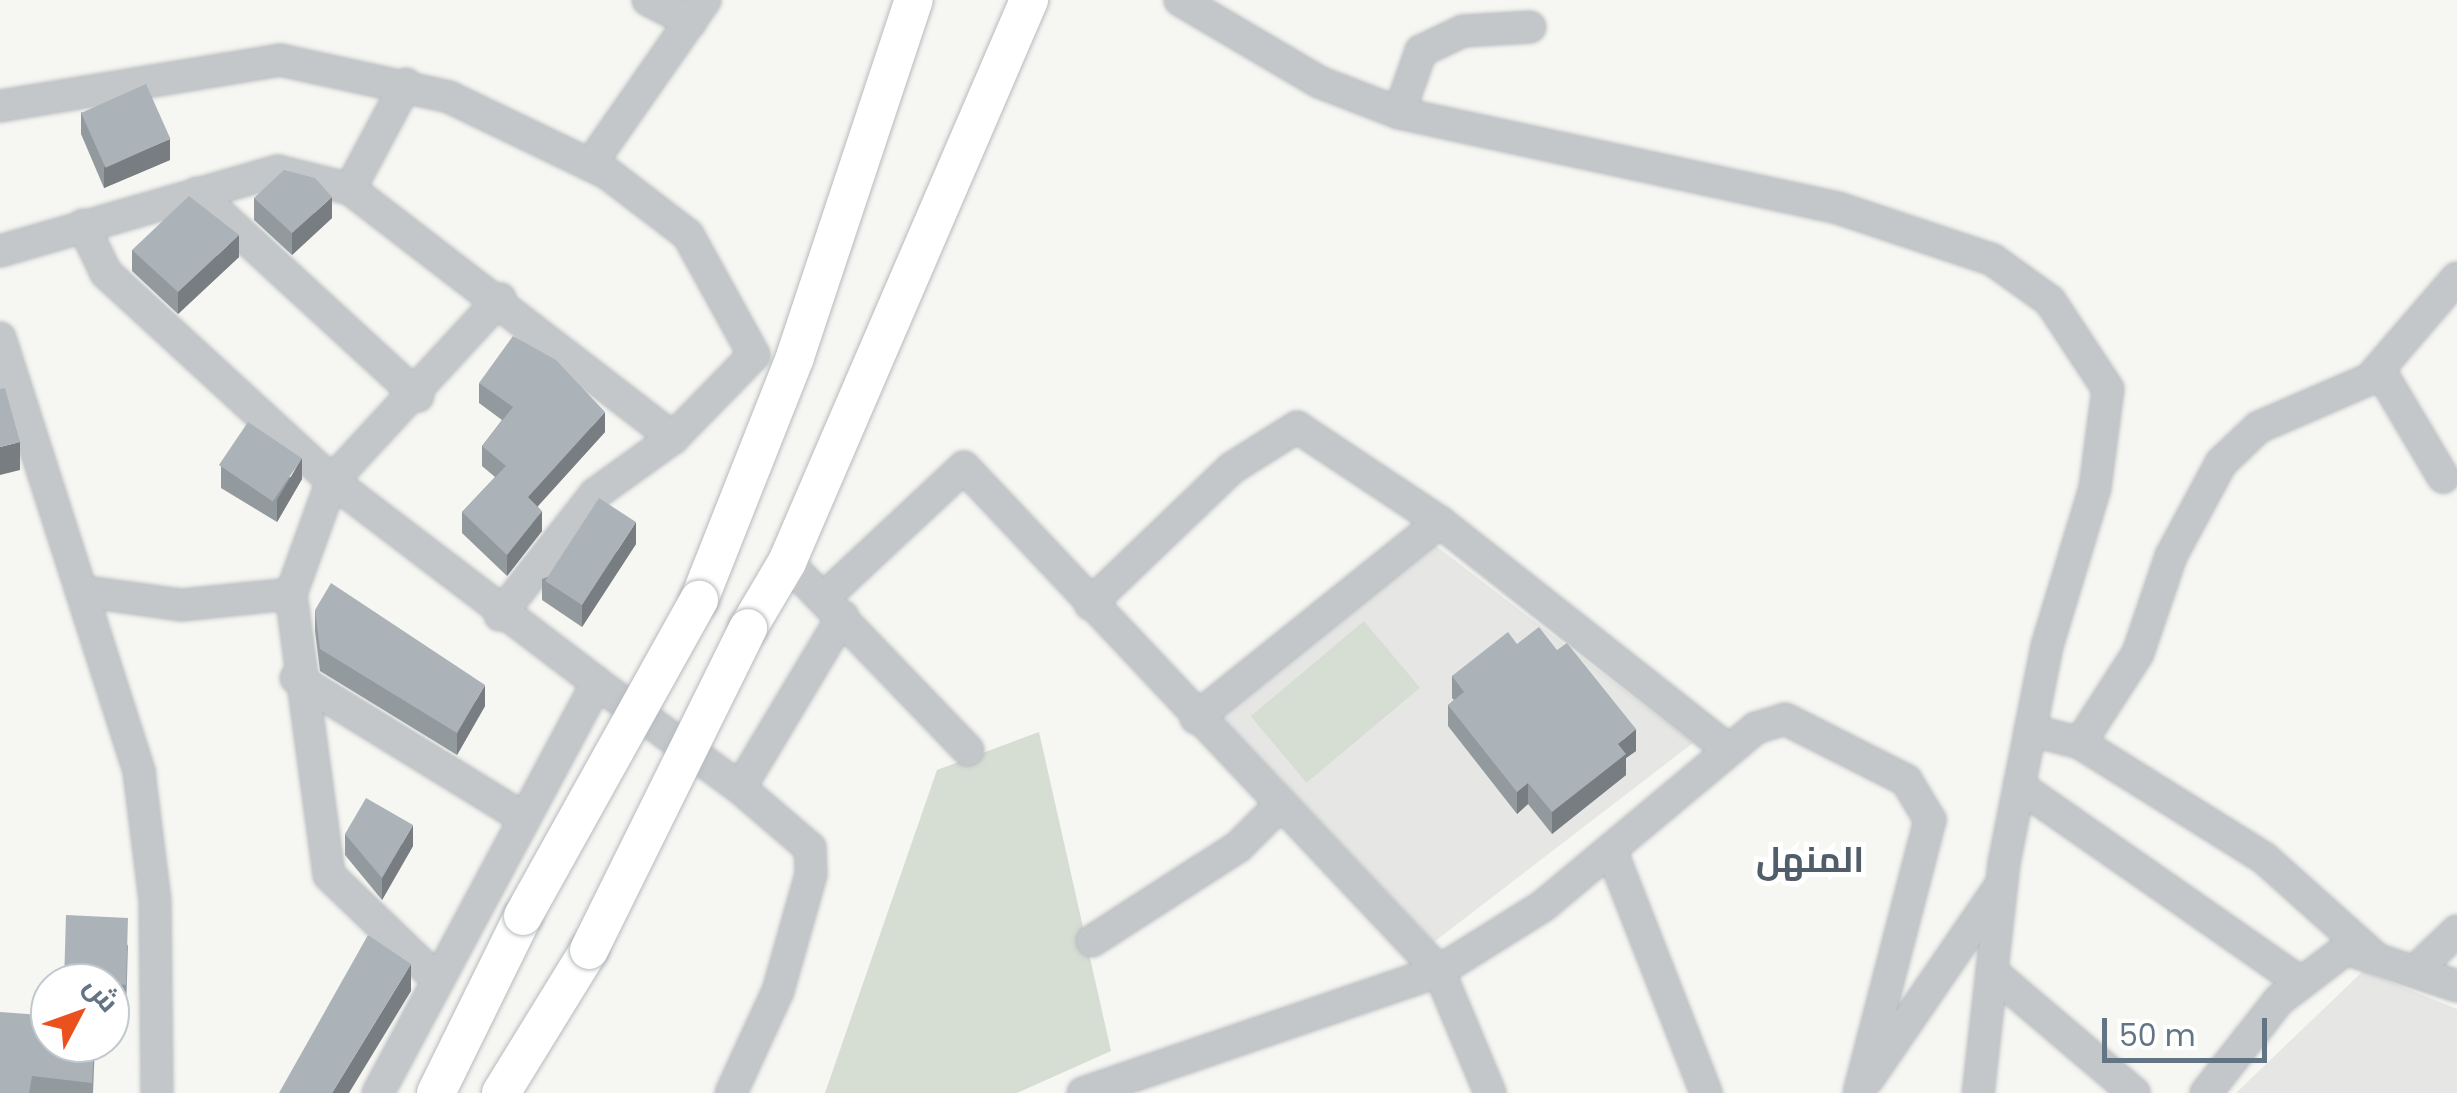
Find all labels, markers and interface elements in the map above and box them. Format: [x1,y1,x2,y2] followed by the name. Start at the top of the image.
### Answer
[1756,839,1864,881] district label: المنهل
[30,963,130,1063] north arrow
[75,968,128,1021] text: ش
[2107,998,2272,1060] scale bar
[2119,1014,2196,1057] text: 50 m

